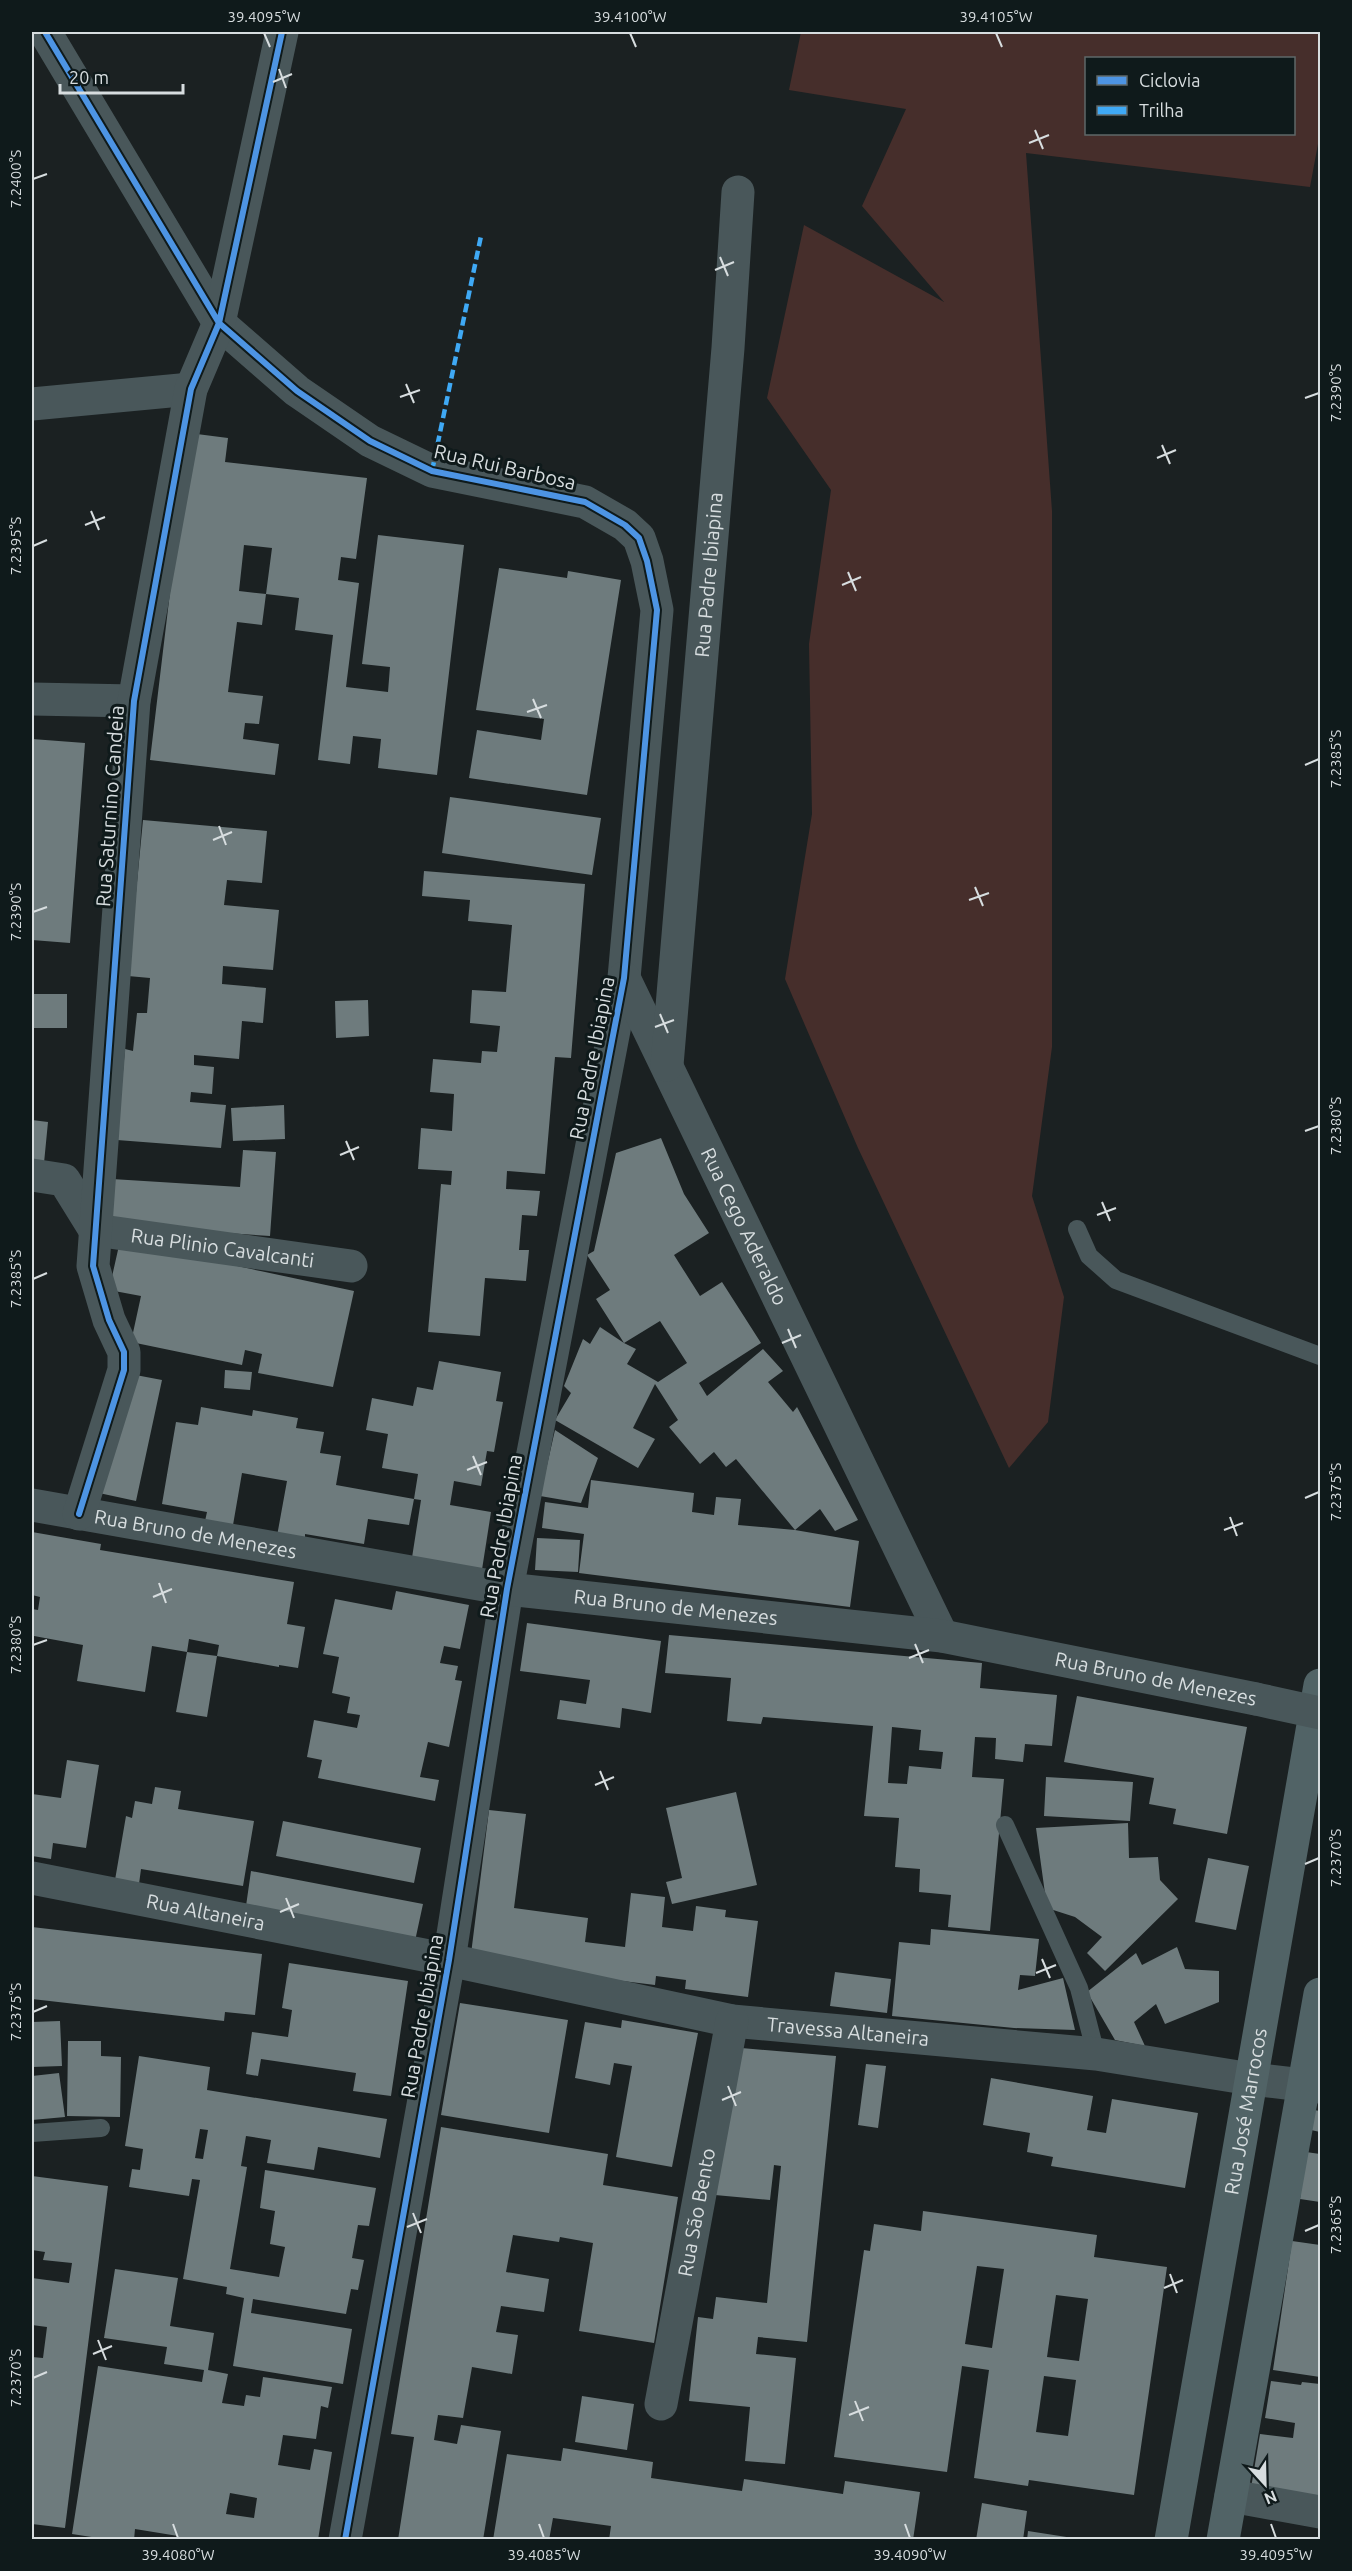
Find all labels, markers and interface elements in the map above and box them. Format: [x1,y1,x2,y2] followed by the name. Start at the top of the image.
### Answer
[227,8,301,25] text: 39.4095°W
[593,8,667,25] text: 39.4100°W
[959,8,1033,25] text: 39.4105°W
[60,57,183,95] scale bar
[1085,57,1295,135] legend
[69,67,109,87] text: 20 m
[1139,70,1200,90] text: Ciclovia
[1139,100,1184,120] text: Trilha
[7,150,24,208] text: 7.2400°S
[1327,364,1344,422] text: 7.2390°S
[432,439,578,494] street label: Rua Rui Barbosa
[690,491,727,658] street label: Rua Padre Ibiapina
[7,517,24,575] text: 7.2395°S
[91,704,128,908] street label: Rua Saturnino Candeia
[1327,730,1344,788] text: 7.2385°S
[7,883,24,941] text: 7.2390°S
[564,974,619,1142] street label: Rua Padre Ibiapina
[1327,1097,1344,1155] text: 7.2380°S
[697,1144,792,1309] street label: Rua Cego Aderaldo
[129,1223,316,1272] street label: Rua Plinio Cavalcanti
[7,1250,24,1308] text: 7.2385°S
[475,1452,526,1620] street label: Rua Padre Ibiapina
[1327,1463,1344,1521] text: 7.2375°S
[93,1504,299,1563] street label: Rua Bruno de Menezes
[572,1584,779,1629] street label: Rua Bruno de Menezes
[7,1616,24,1674] text: 7.2380°S
[1053,1647,1259,1710] street label: Rua Bruno de Menezes
[1327,1829,1344,1887] text: 7.2370°S
[145,1889,267,1935] street label: Rua Altaneira
[396,1932,447,2100] street label: Rua Padre Ibiapina
[7,1983,24,2041] text: 7.2375°S
[766,2012,930,2050] street label: Travessa Altaneira
[1219,2026,1271,2197] street label: Rua José Marrocos
[673,2146,719,2278] street label: Rua São Bento
[1327,2196,1344,2254] text: 7.2365°S
[7,2349,24,2407] text: 7.2370°S
[1235,2454,1295,2514] north arrow
[1262,2487,1280,2508] text: N
[141,2546,215,2563] text: 39.4080°W
[507,2546,581,2563] text: 39.4085°W
[873,2546,947,2563] text: 39.4090°W
[1239,2546,1313,2563] text: 39.4095°W

